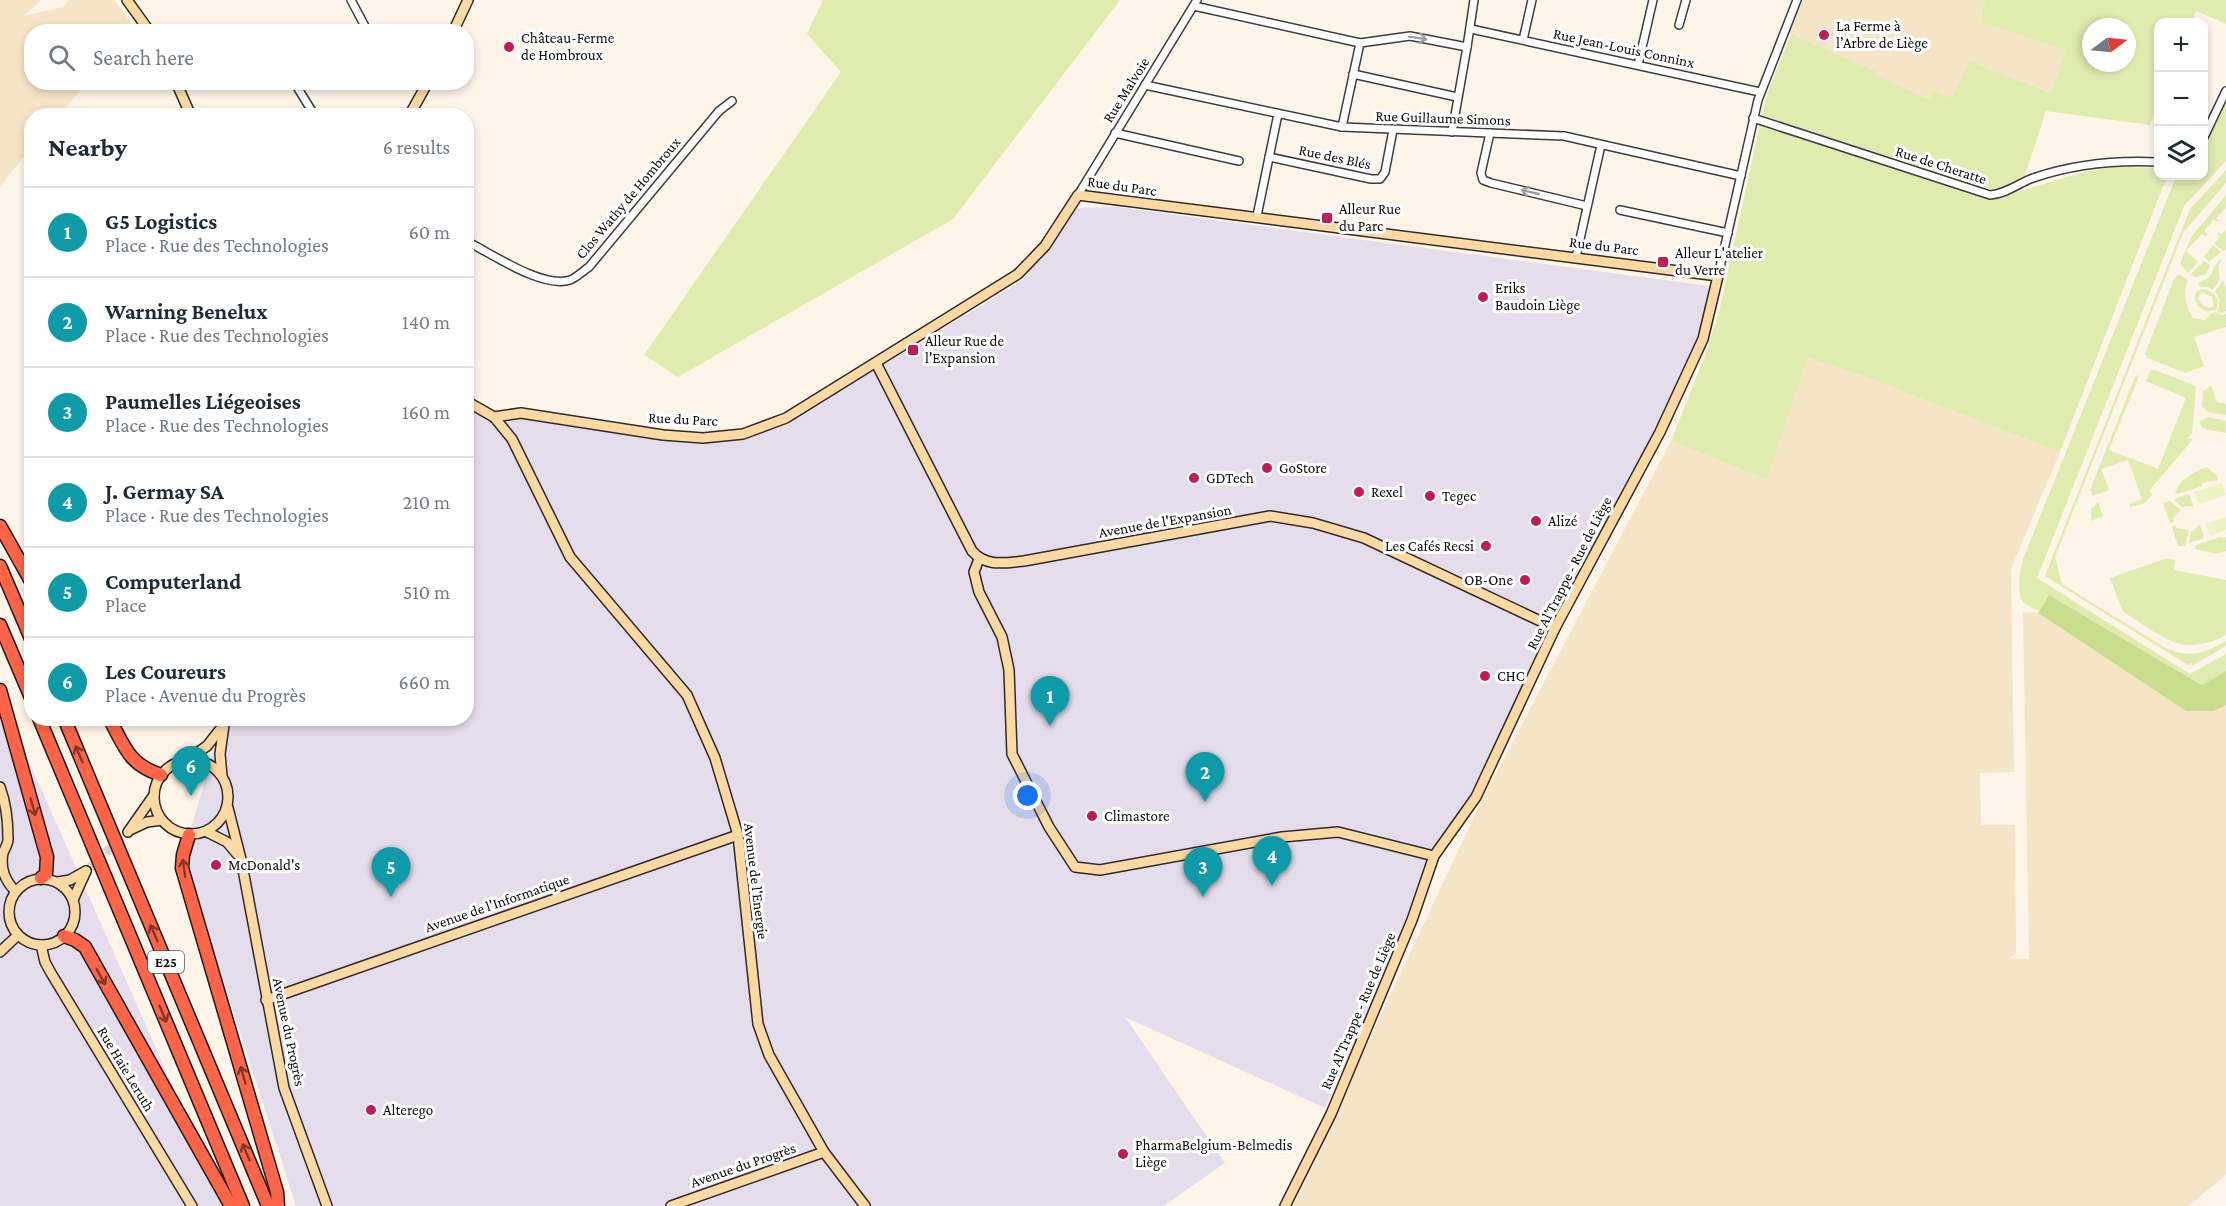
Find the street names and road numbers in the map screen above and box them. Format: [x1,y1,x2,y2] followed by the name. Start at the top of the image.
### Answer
[1552,25,1696,72] street label: Rue Jean-Louis Conninx
[1100,54,1152,125] street label: Rue Malvoie
[1375,108,1511,128] street label: Rue Guillaume Simons
[573,134,684,263] street label: Clos Wathy de Hombroux
[1297,142,1373,172] street label: Rue des Blés
[1894,143,1989,187] street label: Rue de Cheratte
[1086,173,1158,199] street label: Rue du Parc
[1568,234,1640,258] street label: Rue du Parc
[648,409,719,429] street label: Rue du Parc
[1523,494,1616,652] street label: Rue Al'Trappe - Rue de Liège
[1097,501,1233,542] street label: Avenue de l'Expansion
[740,822,771,941] street label: Avenue de l'Energie
[423,871,572,936] street label: Avenue de l'Informatique
[1318,930,1400,1092] street label: Rue Al'Trappe - Rue de Liège
[148,951,184,973] road number: E25
[269,976,308,1088] street label: Avenue du Progrès
[94,1024,158,1114] street label: Rue Haie Leruth
[688,1139,798,1191] street label: Avenue du Progrès

